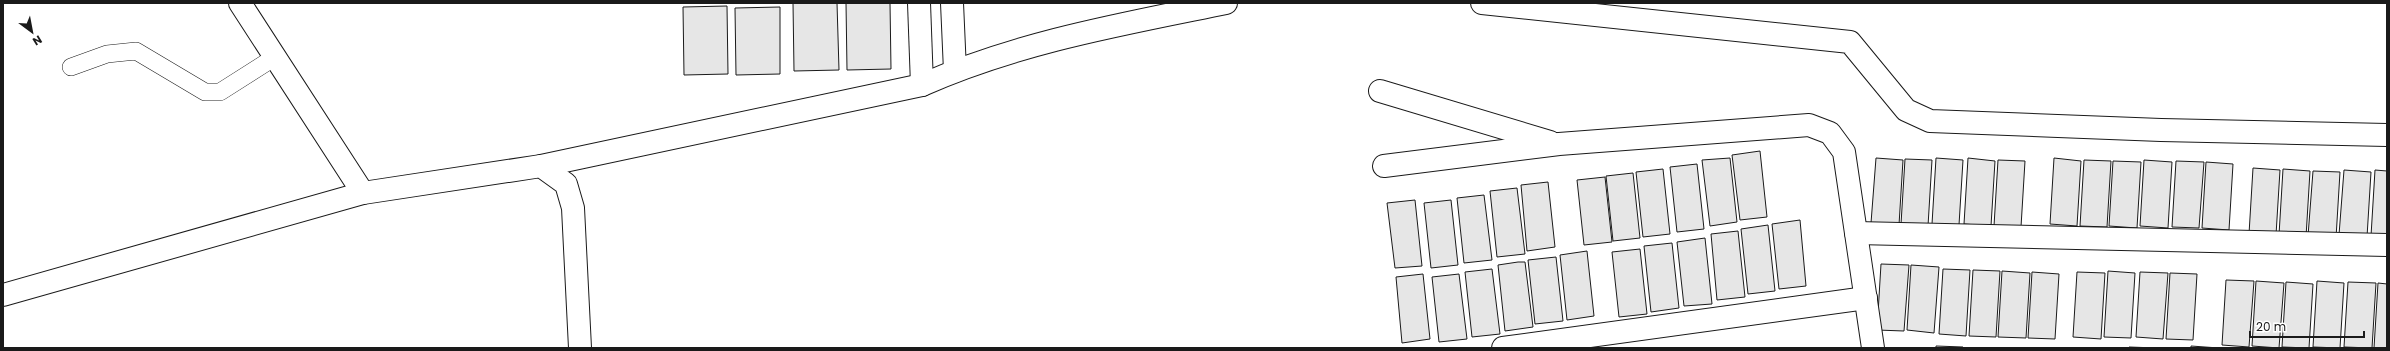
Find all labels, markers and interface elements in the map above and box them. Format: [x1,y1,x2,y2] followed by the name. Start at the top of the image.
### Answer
[12,12,52,52] north arrow
[30,32,45,49] text: N
[2250,313,2364,339] scale bar
[2256,318,2286,335] text: 20 m

